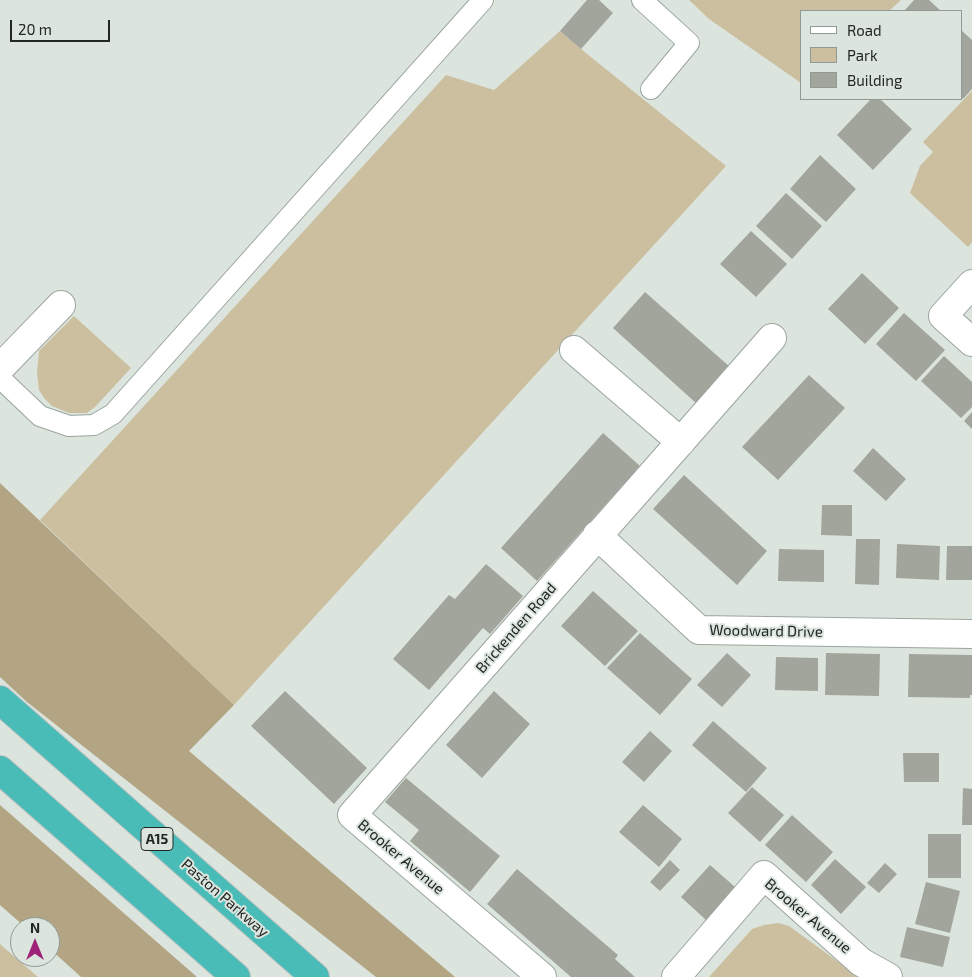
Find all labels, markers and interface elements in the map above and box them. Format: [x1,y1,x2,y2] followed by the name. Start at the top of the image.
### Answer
[12,10,112,42] scale bar
[800,10,962,100] legend
[18,20,52,38] text: 20 m
[847,21,882,39] text: Road
[847,46,878,64] text: Park
[847,71,902,89] text: Building
[472,579,560,677] street label: Brickenden Road
[709,621,823,641] street label: Woodward Drive
[354,816,448,898] street label: Brooker Avenue
[141,828,173,851] road number: A15
[178,855,272,941] street label: Paston Parkway
[761,875,855,957] street label: Brooker Avenue
[10,917,60,967] north arrow
[30,919,40,936] text: N

